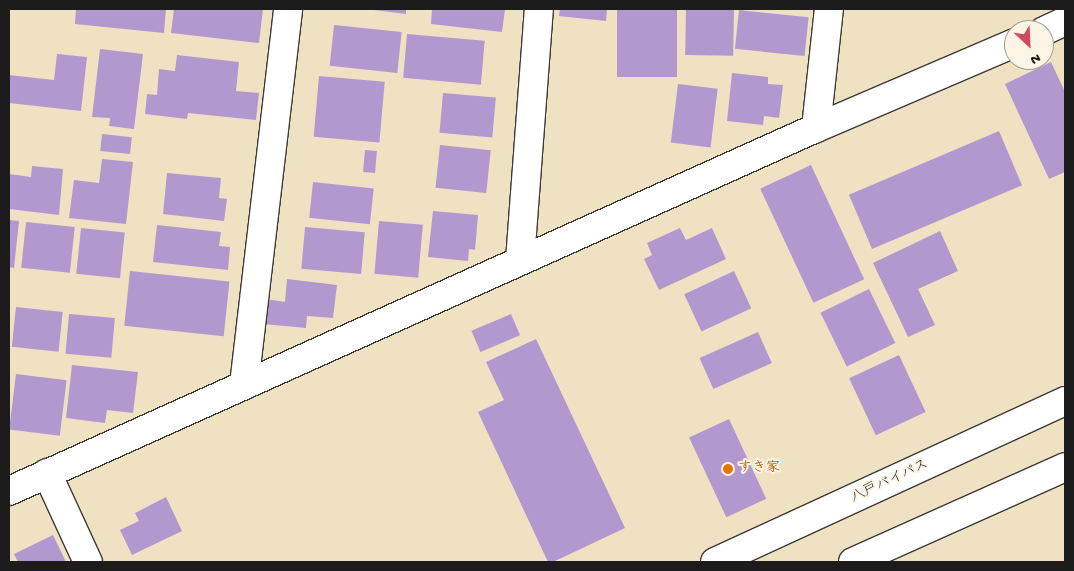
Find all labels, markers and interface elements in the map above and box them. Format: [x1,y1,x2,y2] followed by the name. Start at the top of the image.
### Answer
[1004,20,1054,70] north arrow
[1027,49,1043,68] text: N
[848,457,932,507] street label: 八戸バイパス
[738,461,780,477] place label: すき家
[722,463,734,475] marker: すき家

